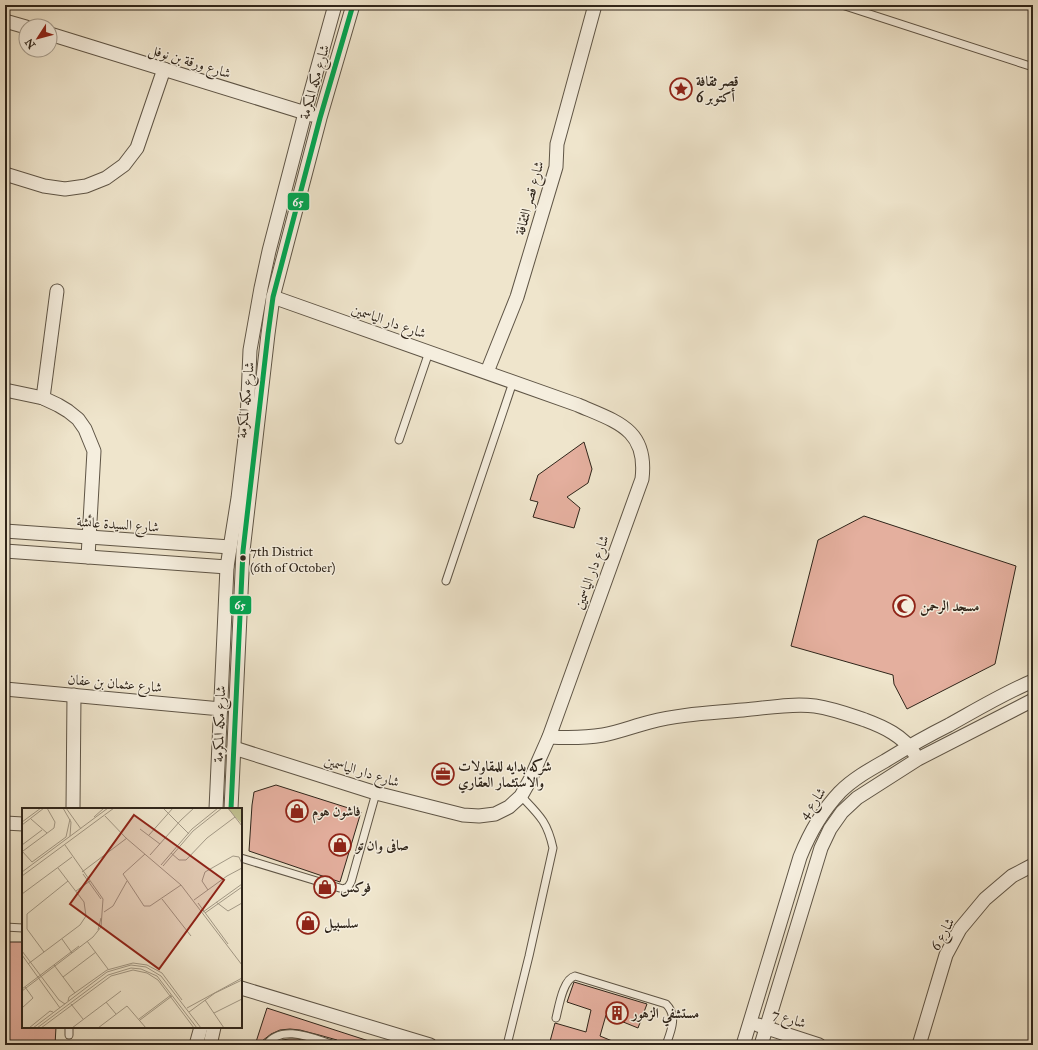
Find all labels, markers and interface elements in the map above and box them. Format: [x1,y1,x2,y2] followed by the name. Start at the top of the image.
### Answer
[18,18,58,58] north arrow
[22,35,38,51] text: N
[146,41,233,85] street label: شارع ورقة بن نوفل
[296,43,336,122] street label: شارع مكه المكرمة
[696,73,739,106] place label: قصر ثقافة 6 أكتوبر
[668,76,694,102] place icon: قصر ثقافة 6 أكتوبر
[511,159,550,238] street label: شارع قصر الثقافة
[287,192,310,211] line badge: 65
[293,196,304,209] text: 65
[348,301,428,345] street label: شارع دار الياسمين
[233,361,261,439] street label: شارع مكه المكرمة
[76,513,160,539] street label: شارع السيدة عائشة
[570,533,616,613] street label: شارع دار الياسمين
[250,544,336,576] place label: 7th District (6th of October)
[238,553,248,563] marker: 7th District (6th of October)
[891,593,917,619] mosque icon: مسجد الرحمن
[229,595,252,615] line badge: 65
[920,598,979,616] place label: مسجد الرحمن
[235,599,246,612] text: 65
[67,671,163,699] street label: شارع عثمان بن عفان
[210,685,232,763] street label: شارع مكه المكرمة
[321,752,402,794] street label: شارع دار الياسمين
[458,757,552,794] place label: شركه بدايه للمقاولات والاستثمار العقاري
[430,761,456,787] office icon: شركه بدايه للمقاولات والاستثمار العقاري
[795,784,832,824] street label: شارع 4
[284,798,310,824] shop icon: فاشون هوم
[312,803,361,824] place label: فاشون هوم
[22,808,242,1028] inset map
[327,832,353,858] shop icon: صافى وان تو
[354,837,409,854] place label: صافى وان تو
[312,874,338,900] shop icon: فوكس
[340,879,371,897] place label: فوكس
[295,910,321,936] shop icon: سلسبيل
[324,915,359,933] place label: سلسبيل
[927,915,961,955] street label: شارع 6
[604,1000,630,1026] building icon: مستشفي الزهور
[630,1005,699,1027] place label: مستشفي الزهور
[769,1005,808,1035] street label: شارع 7

